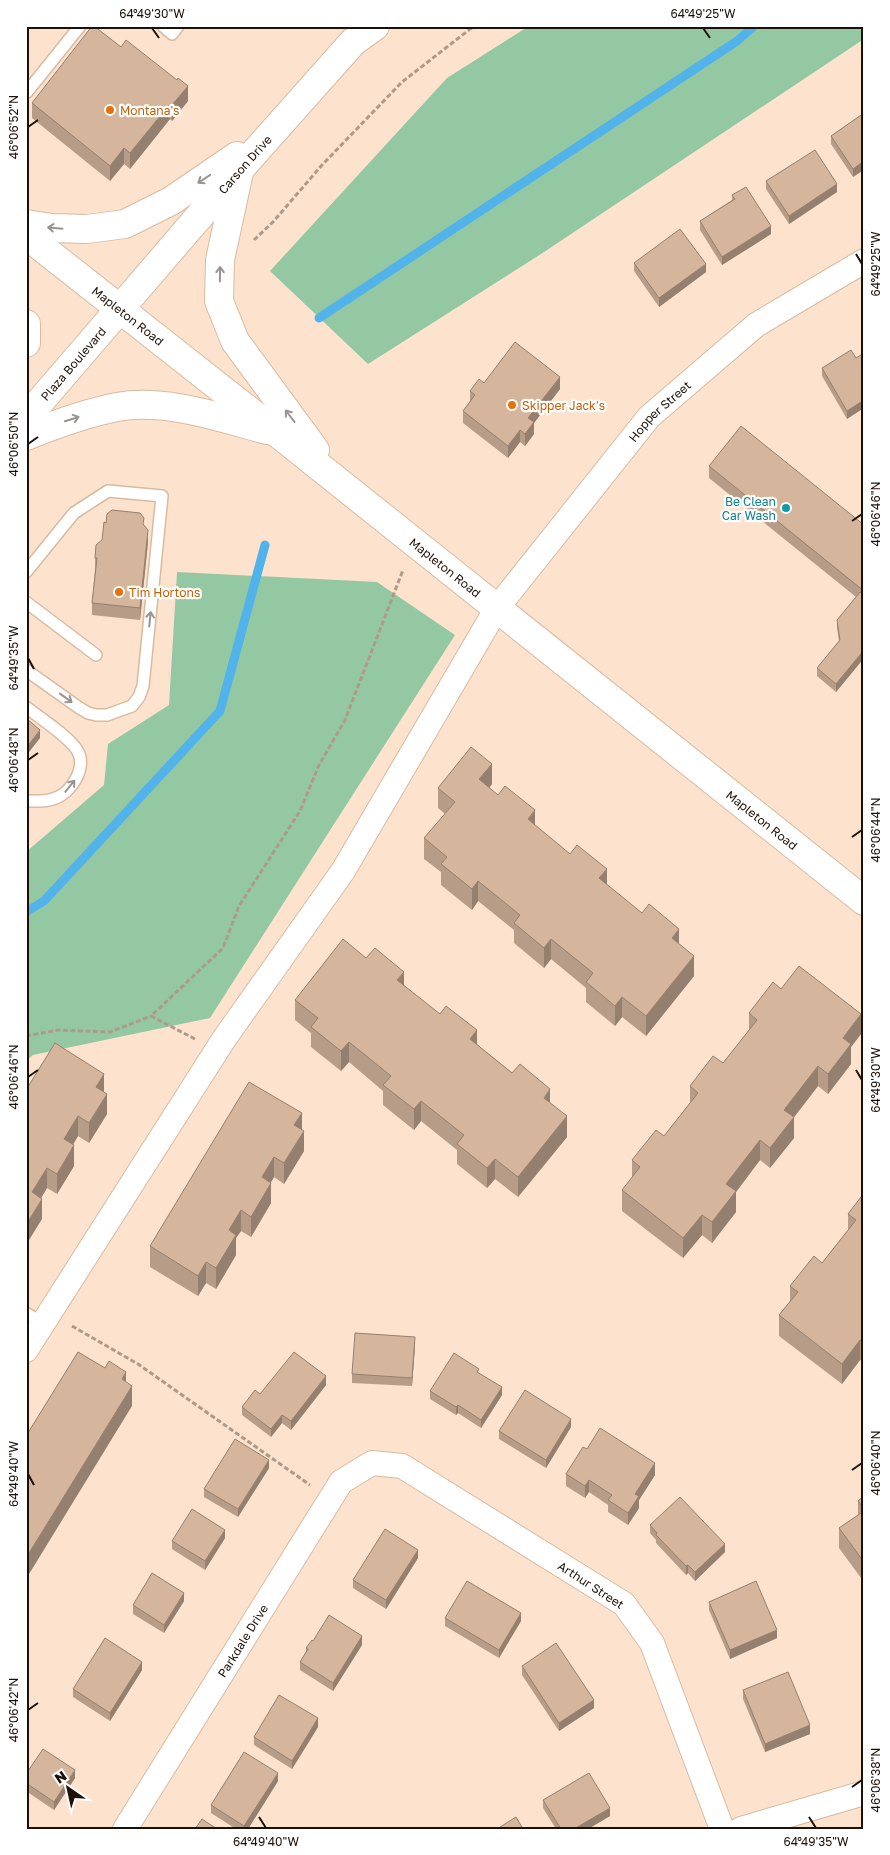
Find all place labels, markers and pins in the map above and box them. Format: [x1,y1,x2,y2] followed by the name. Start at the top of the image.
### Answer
[120,103,179,118] place label: Montana's
[104,104,116,116] marker: Montana's
[522,398,605,413] place label: Skipper Jack's
[506,399,518,411] marker: Skipper Jack's
[722,494,776,523] place label: Be Clean Car Wash
[780,502,792,514] marker: Be Clean Car Wash
[129,585,200,600] place label: Tim Hortons
[113,586,125,598] marker: Tim Hortons

